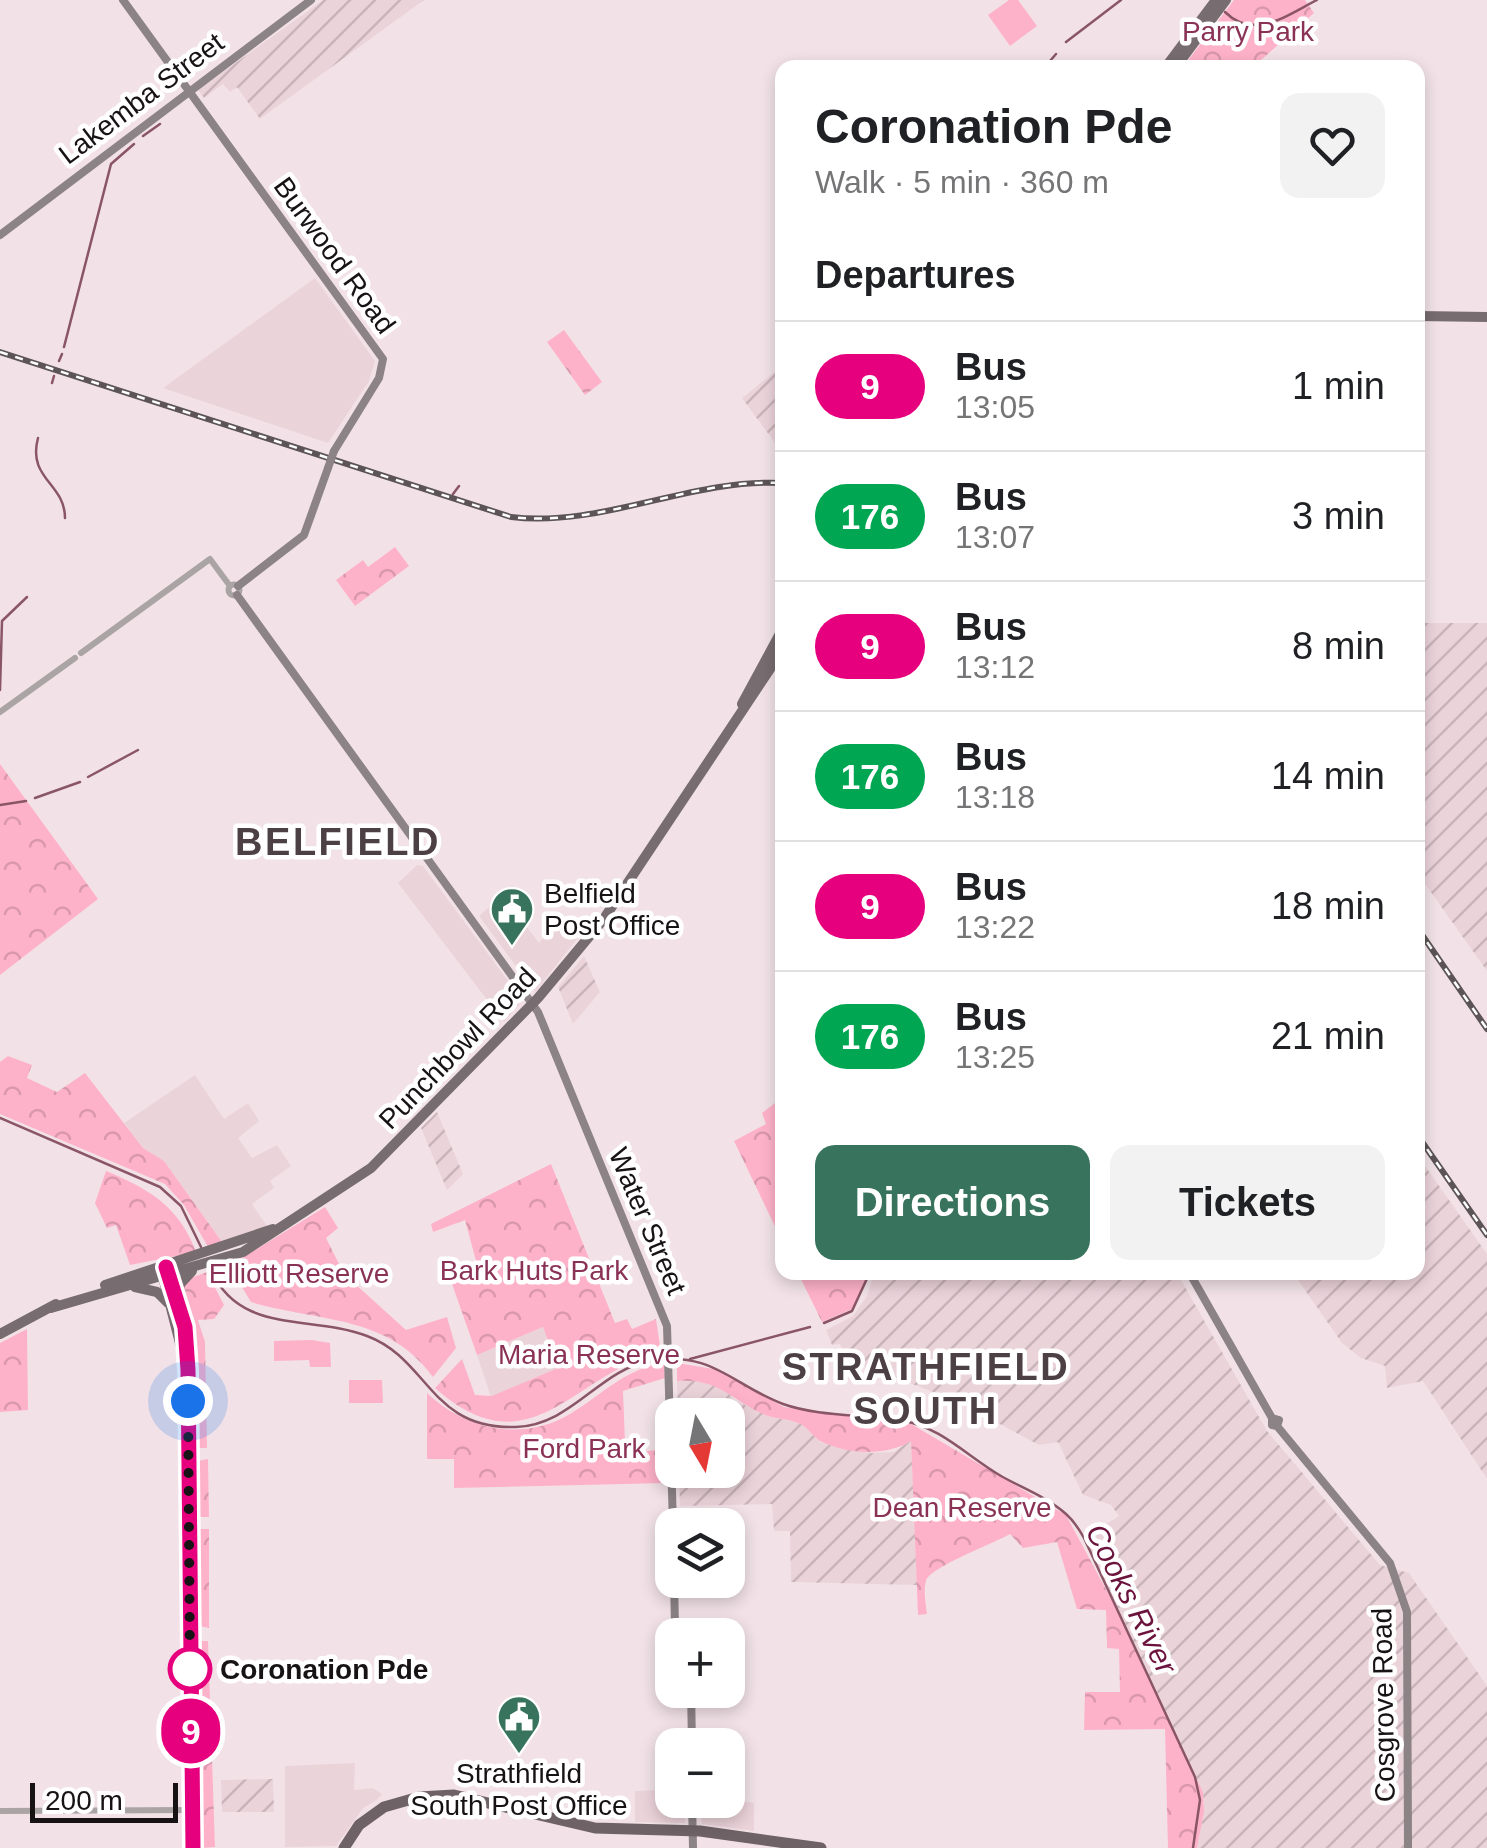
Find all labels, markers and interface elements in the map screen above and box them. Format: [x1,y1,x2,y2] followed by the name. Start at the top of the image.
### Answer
[1182,16,1315,47] park label: Parry Park
[53,26,230,170] street label: Lakemba Street
[1280,93,1385,198] button: heart
[815,100,1172,153] text: Coronation Pde
[815,164,1109,200] text: Walk · 5 min · 360 m
[268,171,402,339] street label: Burwood Road
[815,254,1016,296] text: Departures
[955,346,1027,388] text: Bus
[1292,365,1385,407] text: 1 min
[860,367,880,406] text: 9
[955,389,1035,425] text: 13:05
[955,476,1027,518] text: Bus
[1292,495,1385,537] text: 3 min
[841,497,899,536] text: 176
[955,519,1035,555] text: 13:07
[955,606,1027,648] text: Bus
[1292,625,1385,667] text: 8 min
[860,627,880,666] text: 9
[955,649,1035,685] text: 13:12
[955,736,1027,778] text: Bus
[1271,755,1385,797] text: 14 min
[841,757,899,796] text: 176
[955,779,1035,815] text: 13:18
[235,821,441,863] district label: BELFIELD
[955,866,1027,908] text: Bus
[544,878,680,941] place label: Belfield Post Office
[1271,885,1385,927] text: 18 min
[489,886,535,947] public building icon: Belfield Post Office
[860,887,880,926] text: 9
[955,909,1035,945] text: 13:22
[373,961,542,1135] street label: Punchbowl Road
[955,996,1027,1038] text: Bus
[1271,1015,1385,1057] text: 21 min
[841,1017,899,1056] text: 176
[955,1039,1035,1075] text: 13:25
[603,1143,692,1299] street label: Water Street
[815,1145,1090,1260] button: Directions
[1110,1145,1385,1260] button: Tickets
[440,1255,629,1286] park label: Bark Huts Park
[209,1258,389,1289] park label: Elliott Reserve
[498,1339,680,1370] park label: Maria Reserve
[782,1346,1070,1432] district label: STRATHFIELD SOUTH
[163,1376,213,1426] your location
[655,1398,745,1488] north arrow
[655,1398,745,1818] map controls
[523,1433,646,1464] park label: Ford Park
[873,1492,1051,1523] park label: Dean Reserve
[655,1508,745,1598] button: layers
[1080,1518,1184,1680] water label: Cooks River
[1366,1607,1401,1803] street label: Cosgrove Road
[655,1618,745,1708] button: +
[169,1648,211,1690] marker: Coronation Pde
[220,1654,428,1685] place label: Coronation Pde
[496,1694,542,1755] public building icon: Strathfield South Post Office
[158,1698,224,1764] line badge: 9
[181,1712,201,1751] text: 9
[655,1728,745,1818] button: −
[410,1758,628,1821] place label: Strathfield South Post Office
[30,1778,178,1822] scale bar
[45,1785,123,1816] text: 200 m

